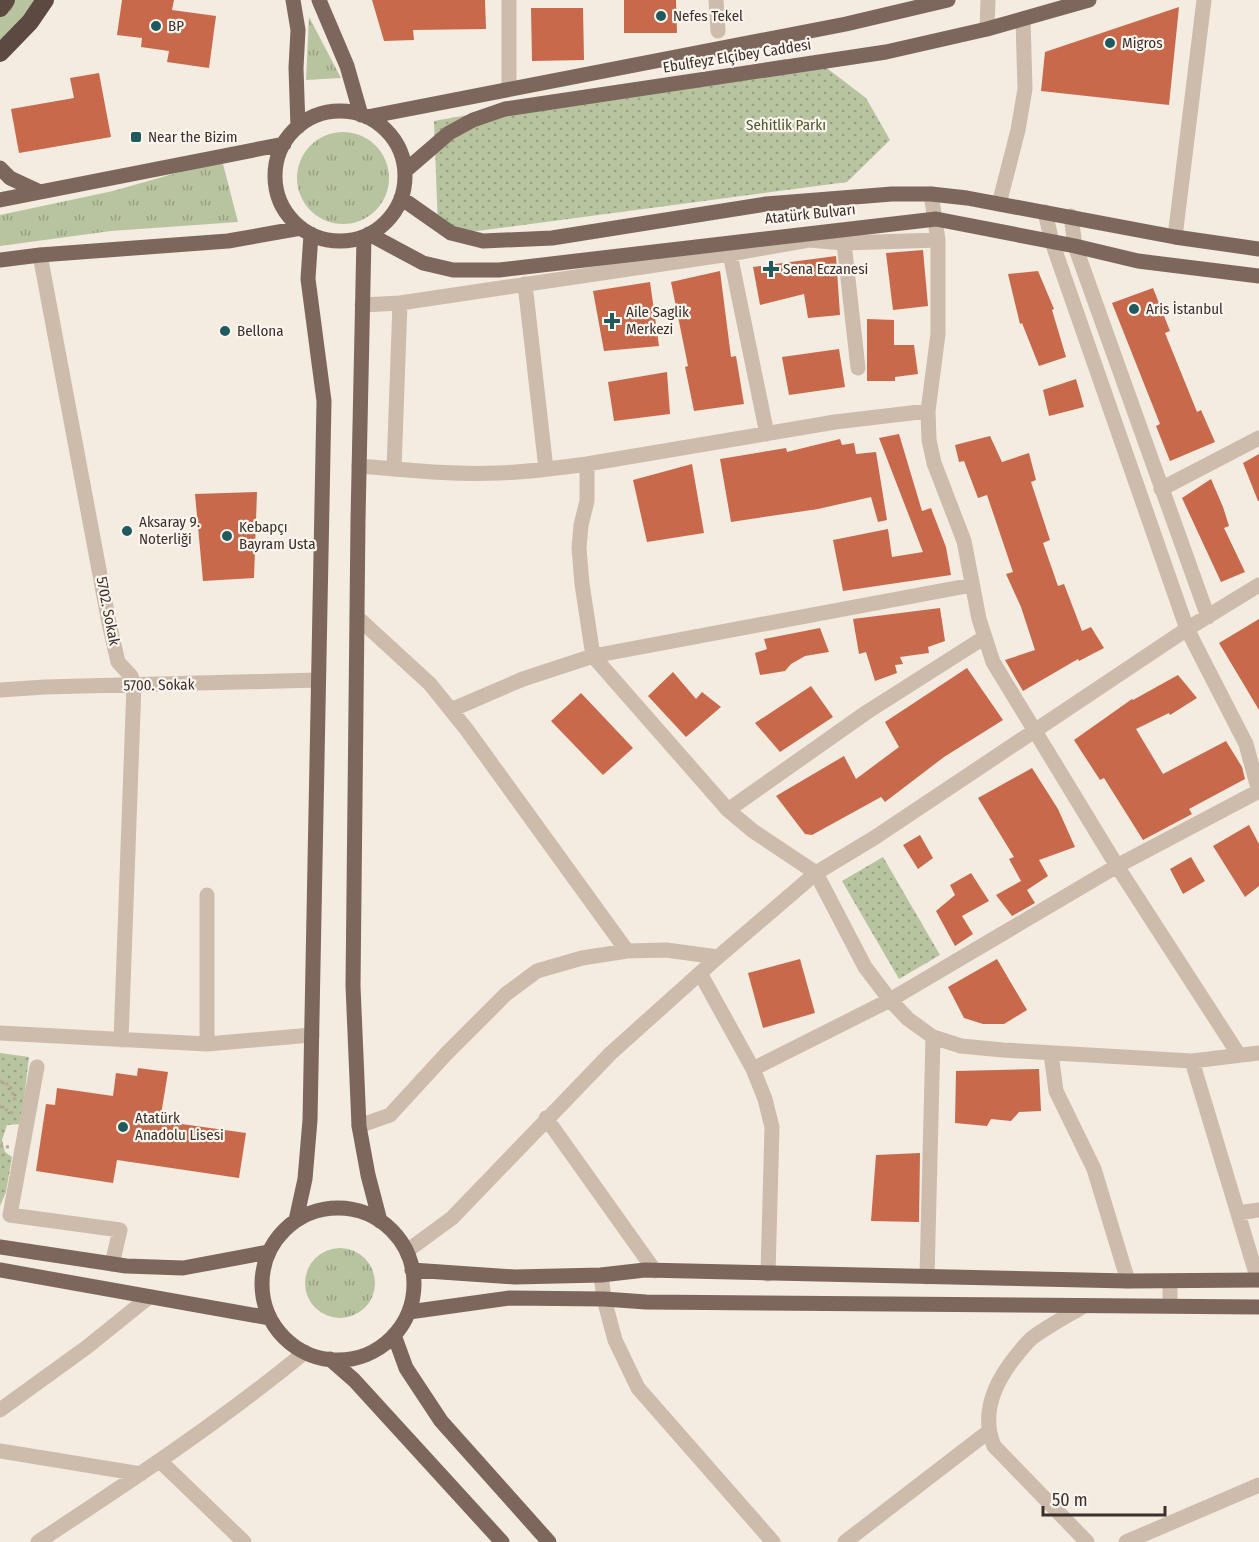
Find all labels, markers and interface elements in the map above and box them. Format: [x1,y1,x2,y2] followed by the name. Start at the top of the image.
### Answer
[673,7,743,25] place label: Nefes Tekel
[654,9,668,23] marker: Nefes Tekel
[168,17,184,35] place label: BP
[149,19,163,33] marker: BP
[1122,34,1163,52] place label: Migros
[662,35,812,77] street label: Ebulfeyz Elçibey Caddesi
[1103,36,1117,50] marker: Migros
[746,116,826,134] park label: Sehitlik Parkı
[148,128,237,146] place label: Near the Bizim
[129,130,143,144] marker: Near the Bizim
[764,200,856,228] street label: Atatürk Bulvarı
[783,260,868,278] place label: Sena Eczanesi
[764,262,778,276] marker: Sena Eczanesi
[1146,300,1223,318] place label: Aris İstanbul
[1127,302,1141,316] marker: Aris İstanbul
[626,303,689,338] place label: Aile Saglik Merkezi
[603,312,621,330] marker: Aile Saglik Merkezi
[237,322,284,340] place label: Bellona
[218,324,232,338] marker: Bellona
[139,513,200,548] place label: Aksaray 9. Noterliği
[239,518,316,553] place label: Kebapçı Bayram Usta
[120,524,134,538] marker: Aksaray 9. Noterliği
[220,529,234,543] marker: Kebapçı Bayram Usta
[92,575,124,647] street label: 5702. Sokak
[123,675,195,695] street label: 5700. Sokak
[135,1109,224,1144] place label: Atatürk Anadolu Lisesi
[116,1120,130,1134] marker: Atatürk Anadolu Lisesi
[1043,1479,1164,1517] scale bar
[1052,1489,1088,1511] text: 50 m

